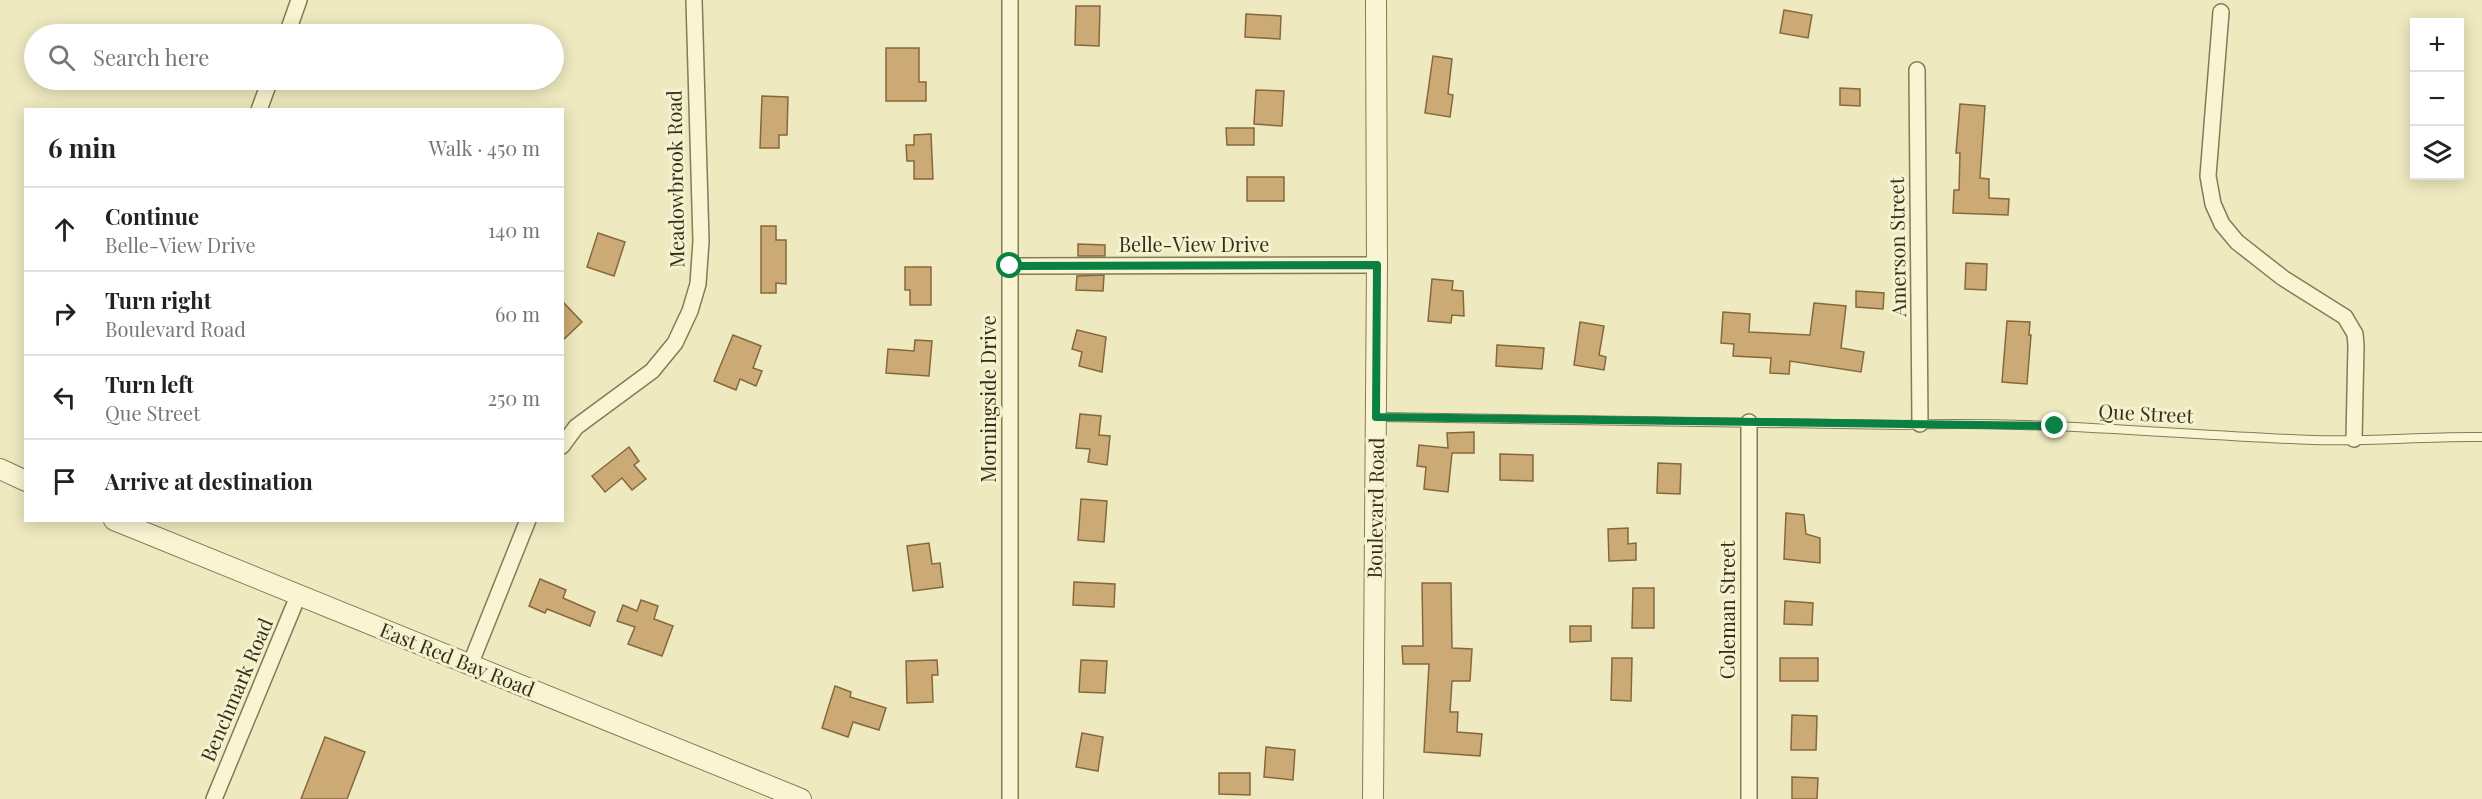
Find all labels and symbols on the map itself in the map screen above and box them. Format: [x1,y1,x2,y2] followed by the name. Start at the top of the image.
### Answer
[659,90,690,268] street label: Meadowbrook Road
[1882,176,1911,318] street label: Amerson Street
[1119,230,1269,257] street label: Belle-View Drive
[996,252,1022,278] route start
[974,315,1001,483] street label: Morningside Drive
[2098,397,2195,429] street label: Que Street
[2041,412,2067,438] route end
[1360,437,1389,579] street label: Boulevard Road
[1713,540,1740,679] street label: Coleman Street
[193,613,278,765] street label: Benchmark Road
[376,615,539,702] street label: East Red Bay Road

